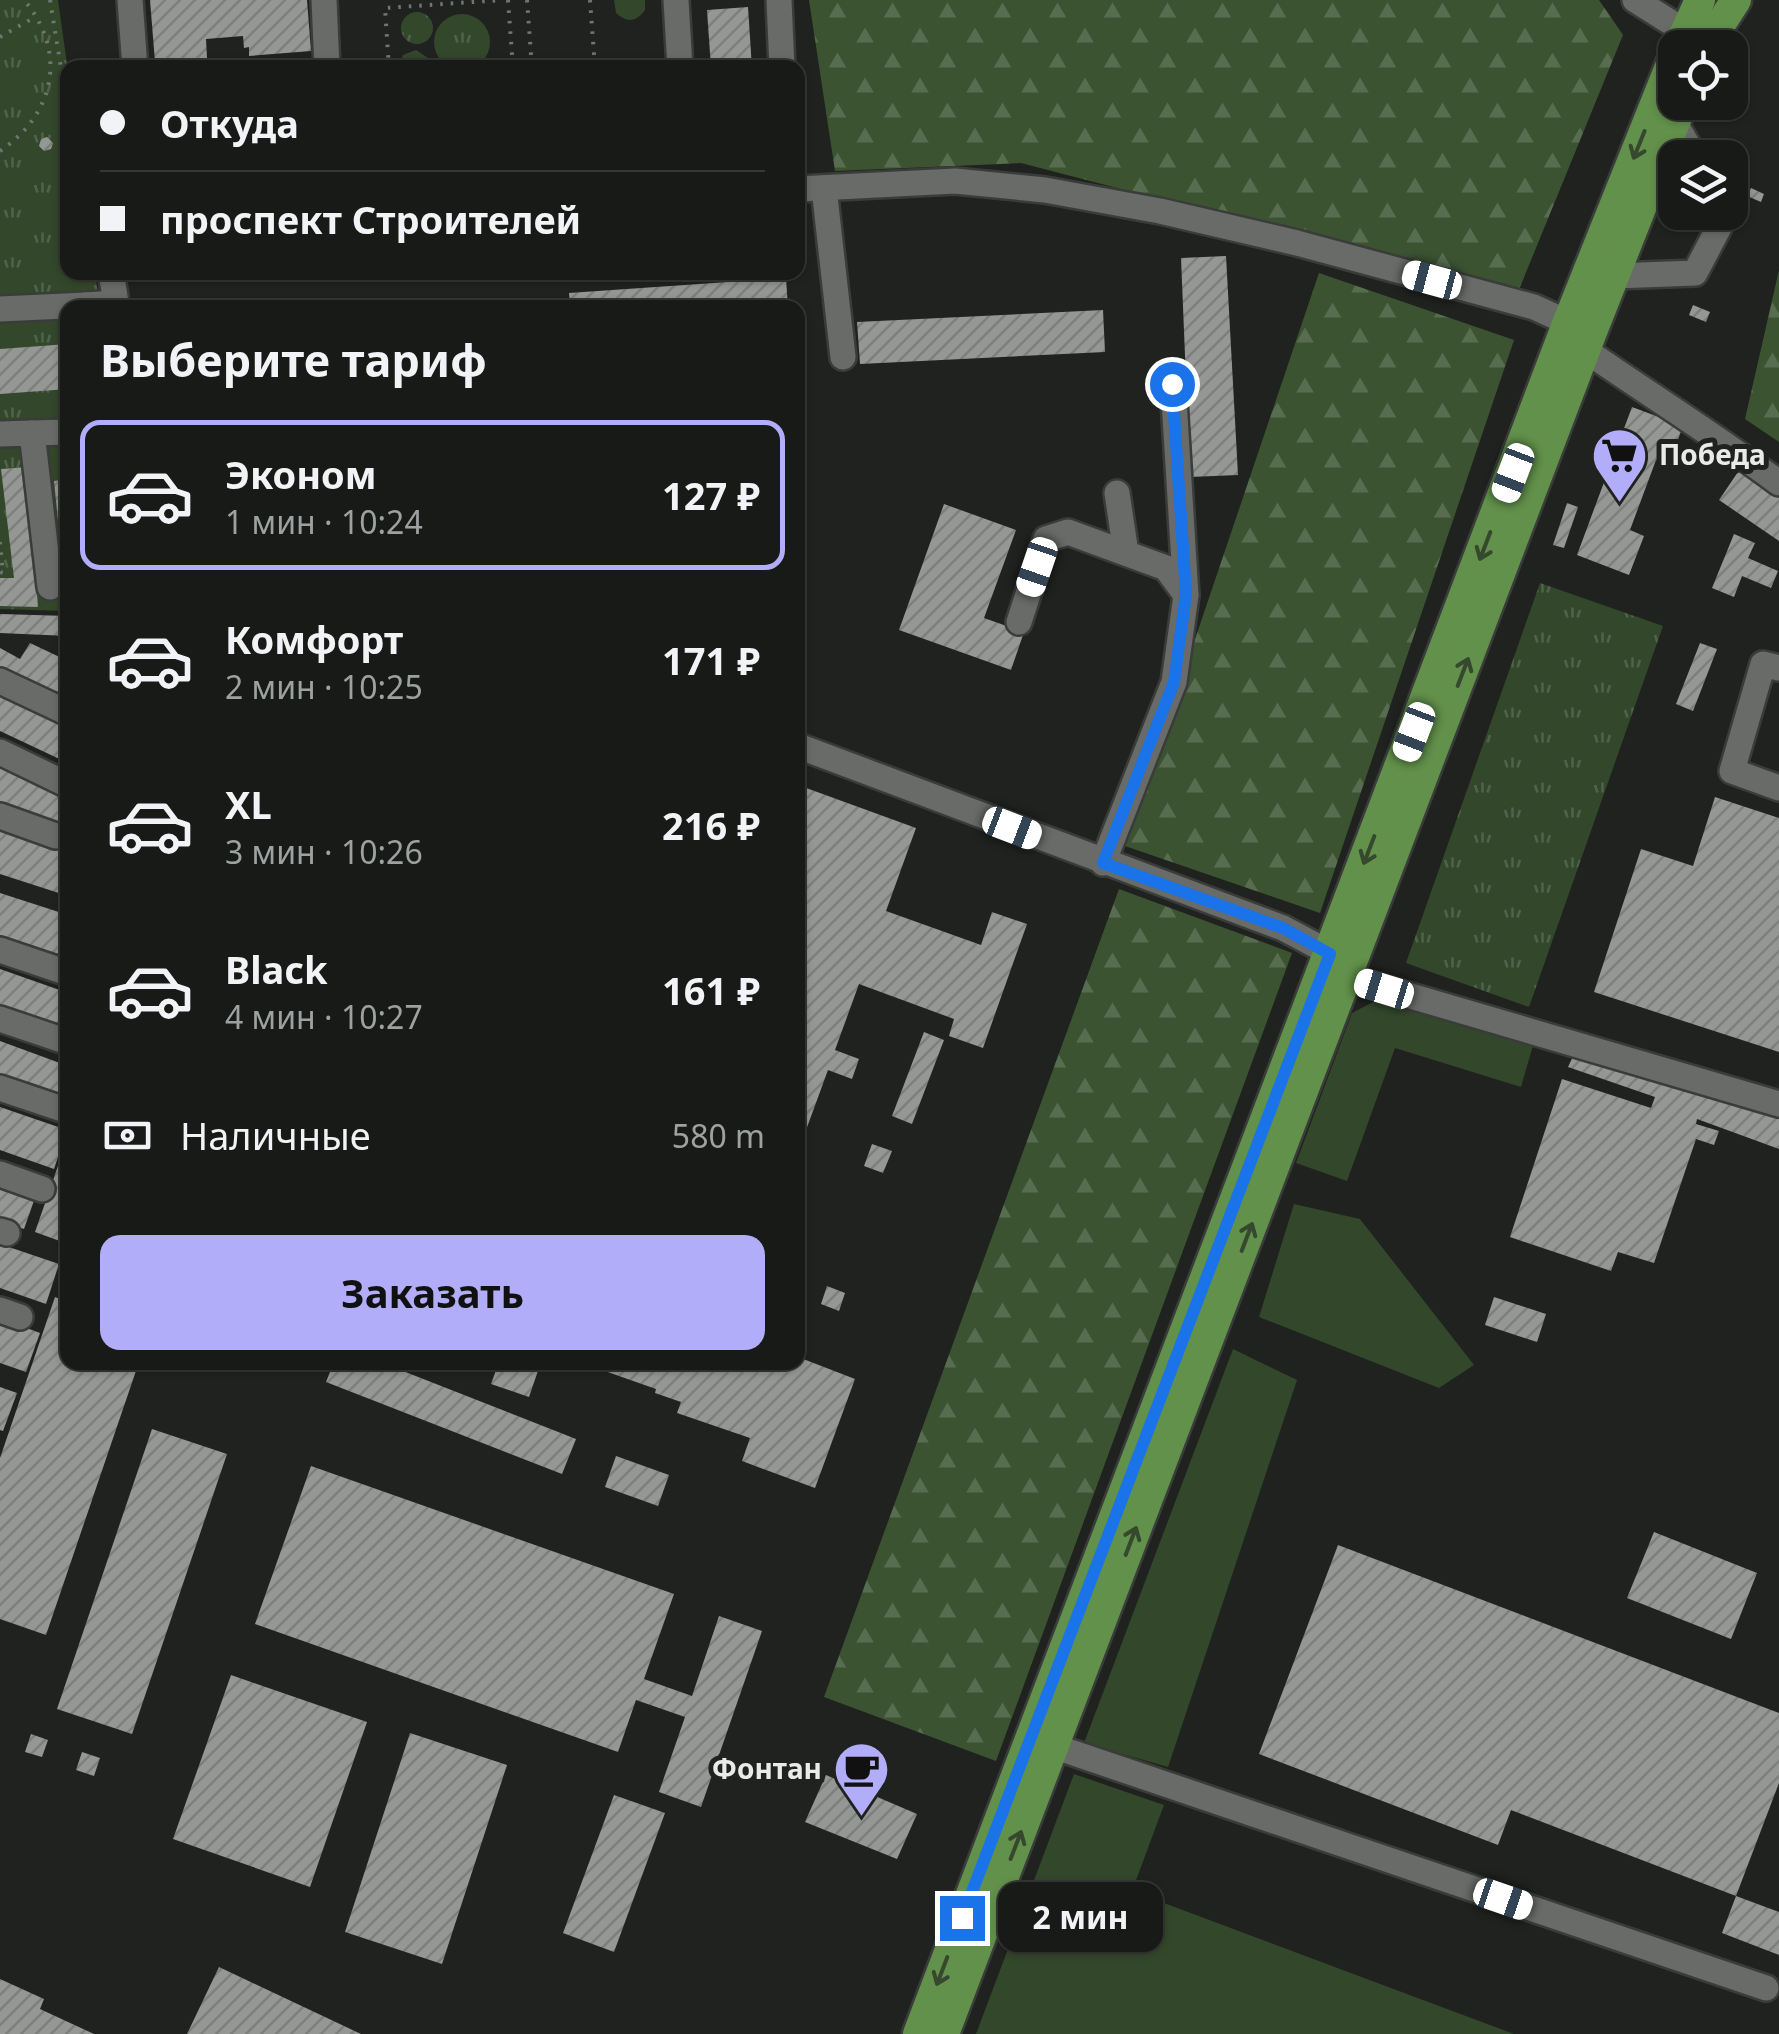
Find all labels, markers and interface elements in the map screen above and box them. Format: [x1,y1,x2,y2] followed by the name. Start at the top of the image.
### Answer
[1658,30,1748,230] map controls
[1658,30,1748,120] button: locate
[160,97,299,149] text: Откуда
[1628,129,1646,160] one-way arrow
[1658,140,1748,230] button: layers
[160,193,581,245] text: проспект Строителей
[1399,258,1465,302] car
[100,329,487,390] text: Выберите тариф
[1150,362,1195,407] route start
[1590,425,1650,504] supermarket icon: Победа
[1659,435,1766,473] place label: Победа
[1488,440,1538,506] car
[225,448,377,500] text: Эконом
[105,450,195,540] icon: car
[662,469,760,521] text: 127 ₽
[225,500,423,543] text: 1 мин · 10:24
[1475,530,1493,561] one-way arrow
[1013,534,1061,600] car
[225,613,403,665] text: Комфорт
[105,615,195,705] icon: car
[662,634,760,686] text: 171 ₽
[1455,657,1473,688] one-way arrow
[225,665,423,708] text: 2 мин · 10:25
[1389,699,1439,765] car
[225,778,272,830] text: XL
[105,780,195,870] icon: car
[662,799,760,851] text: 216 ₽
[979,803,1045,853] car
[225,830,423,873] text: 3 мин · 10:26
[1359,834,1377,865] one-way arrow
[225,943,328,995] text: Black
[105,945,195,1035] icon: car
[662,964,760,1016] text: 161 ₽
[1351,966,1417,1012] car
[225,995,423,1038] text: 4 мин · 10:27
[100,1108,155,1163] icon: cash
[180,1109,371,1161] text: Наличные
[672,1114,765,1157] text: 580 m
[1239,1223,1257,1254] one-way arrow
[100,1235,765,1350] button: Заказать
[1124,1526,1142,1557] one-way arrow
[831,1739,891,1818] cafe icon: Фонтан
[712,1749,822,1787] place label: Фонтан
[1008,1830,1026,1861] one-way arrow
[1470,1875,1536,1923] car
[997,1883,1162,1953] callout: 2 мин
[1033,1895,1128,1938] text: 2 мин
[940,1896,985,1941] route end
[932,1955,950,1986] one-way arrow

